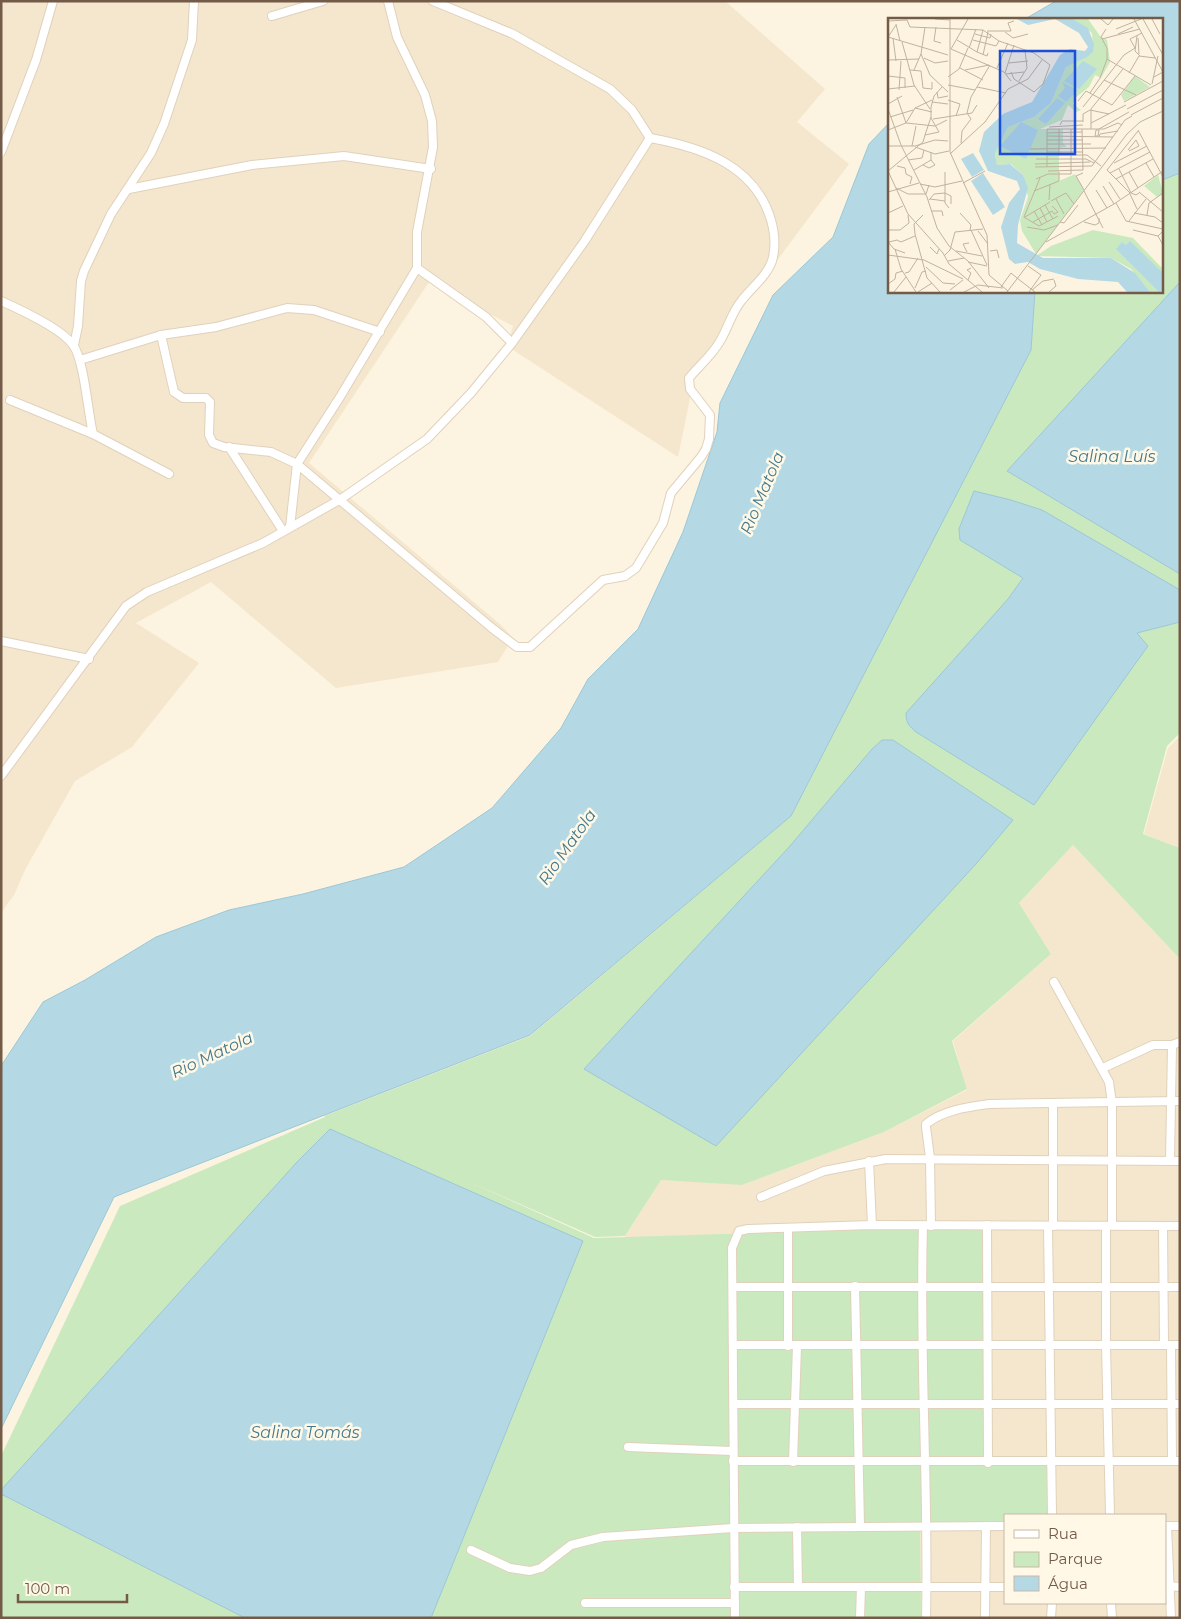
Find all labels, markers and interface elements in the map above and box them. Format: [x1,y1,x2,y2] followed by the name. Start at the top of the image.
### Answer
[888,18,1164,292] inset map
[1068,447,1156,466] water label: Salina Luís
[736,449,788,537] water label: Rio Matola
[534,806,600,888] water label: Rio Matola
[168,1028,256,1082] water label: Rio Matola
[250,1423,360,1442] water label: Salina Tomás
[1004,1514,1166,1604] legend
[1048,1524,1078,1543] text: Rua
[1048,1549,1103,1568] text: Parque
[18,1572,126,1604] scale bar
[1048,1574,1088,1593] text: Água
[25,1579,70,1598] text: 100 m

